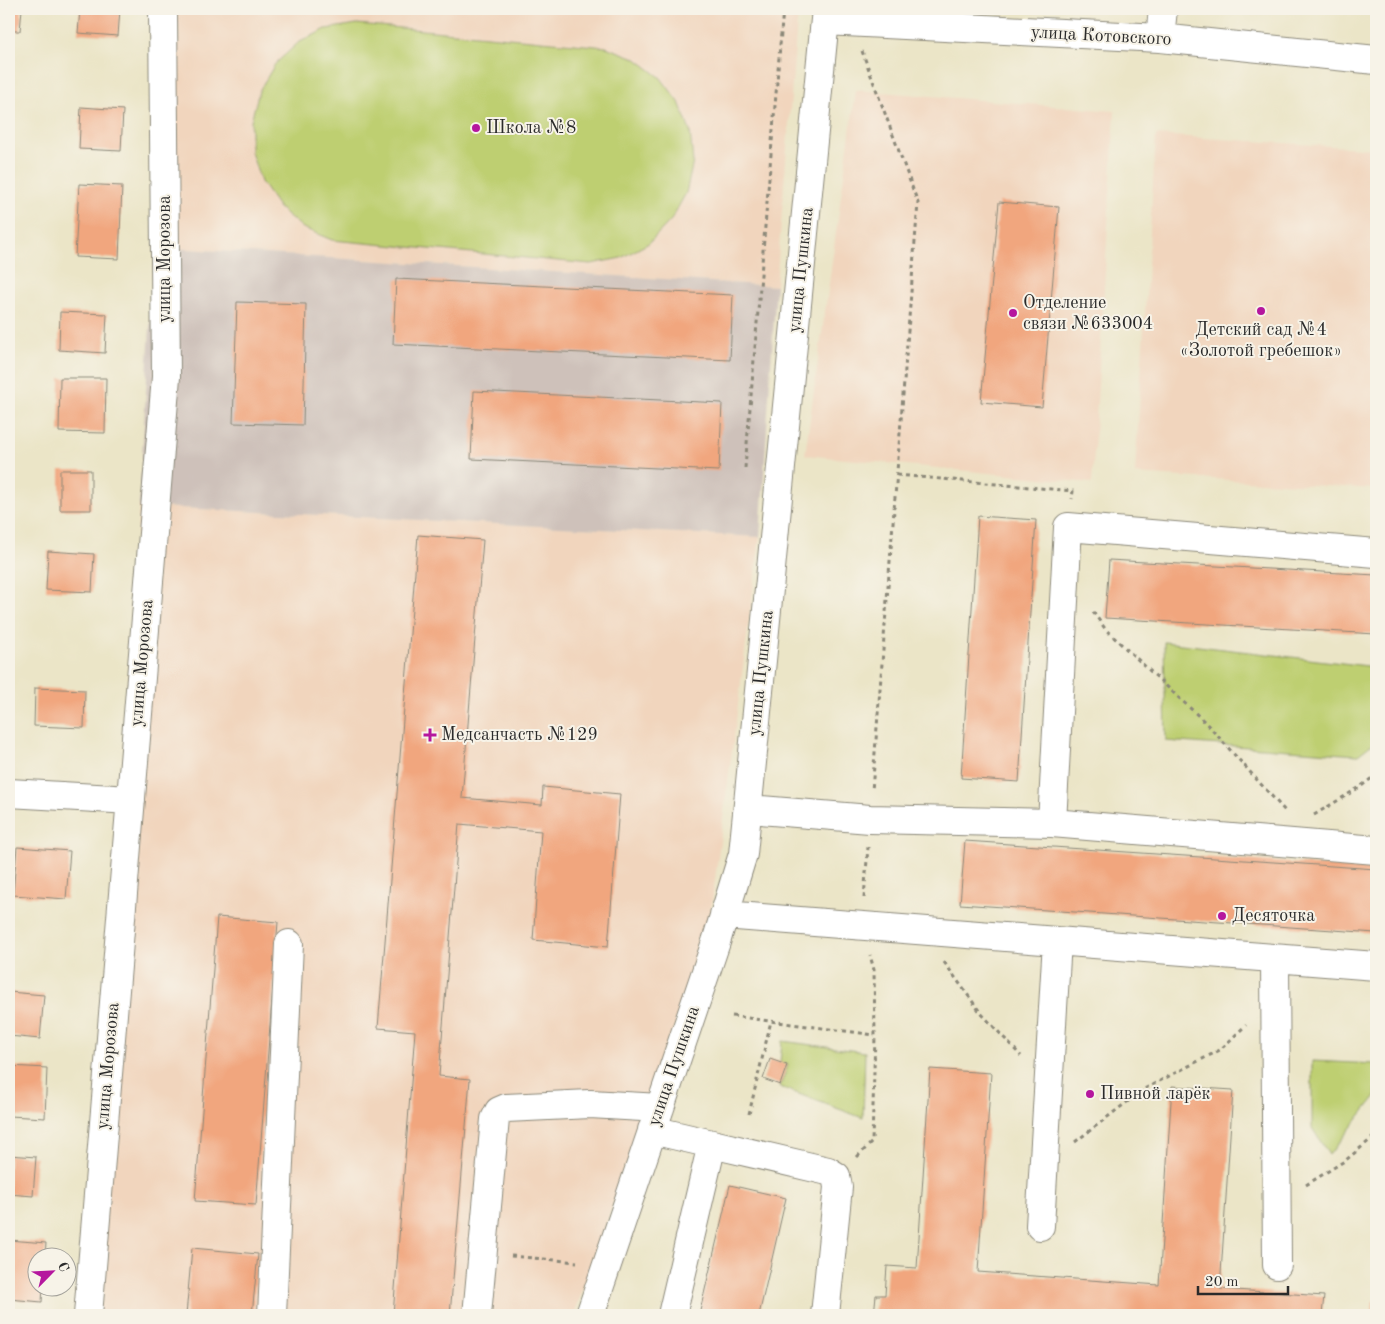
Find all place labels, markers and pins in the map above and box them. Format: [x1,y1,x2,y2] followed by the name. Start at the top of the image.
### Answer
[486,119,576,137] place label: Школа №8
[470,122,482,134] marker: Школа №8
[1023,294,1153,333] place label: Отделение связи №633004
[1255,305,1267,317] marker: Детский сад №4 «Золотой гребешок»
[1007,307,1019,319] marker: Отделение связи №633004
[1180,321,1342,360] place label: Детский сад №4 «Золотой гребешок»
[441,726,598,744] place label: Медсанчасть №129
[423,728,437,742] marker: Медсанчасть №129
[1232,907,1315,925] place label: Десяточка
[1216,910,1228,922] marker: Десяточка
[1100,1085,1211,1103] place label: Пивной ларёк
[1084,1088,1096,1100] marker: Пивной ларёк

